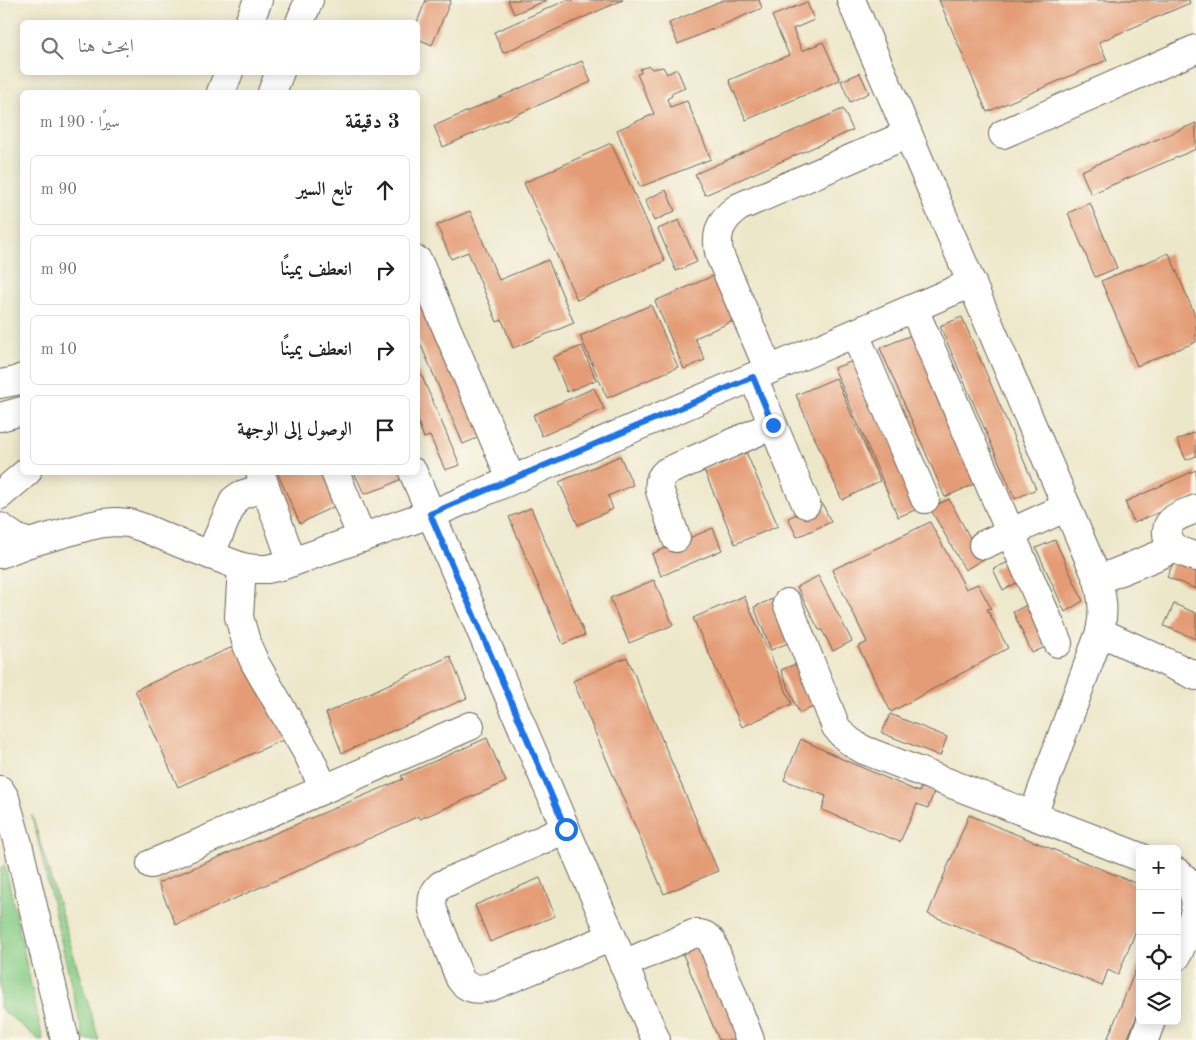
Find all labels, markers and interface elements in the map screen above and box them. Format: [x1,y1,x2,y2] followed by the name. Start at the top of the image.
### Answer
[20,20,420,75] search box
[38,34,66,62] icon: search
[78,38,134,57] text: ابحث هنا
[345,112,400,133] text: 3 دقيقة
[40,115,120,131] text: سيرًا · 190 m
[371,176,399,204] icon: ahead
[297,181,352,200] text: تابع السير
[41,182,77,198] text: 90 m
[371,256,399,284] icon: right
[280,261,352,280] text: انعطف يمينًا
[41,262,77,278] text: 90 m
[371,336,399,364] icon: right
[280,341,352,360] text: انعطف يمينًا
[41,342,77,358] text: 10 m
[762,414,785,437] route end
[371,416,399,444] icon: arrive
[237,421,352,440] text: الوصول إلى الوجهة
[555,818,578,841] route start
[1136,845,1181,1025] map controls
[1136,845,1181,890] button: +
[1136,890,1181,935] button: −
[1136,935,1181,980] button: locate
[1136,980,1181,1025] button: layers

